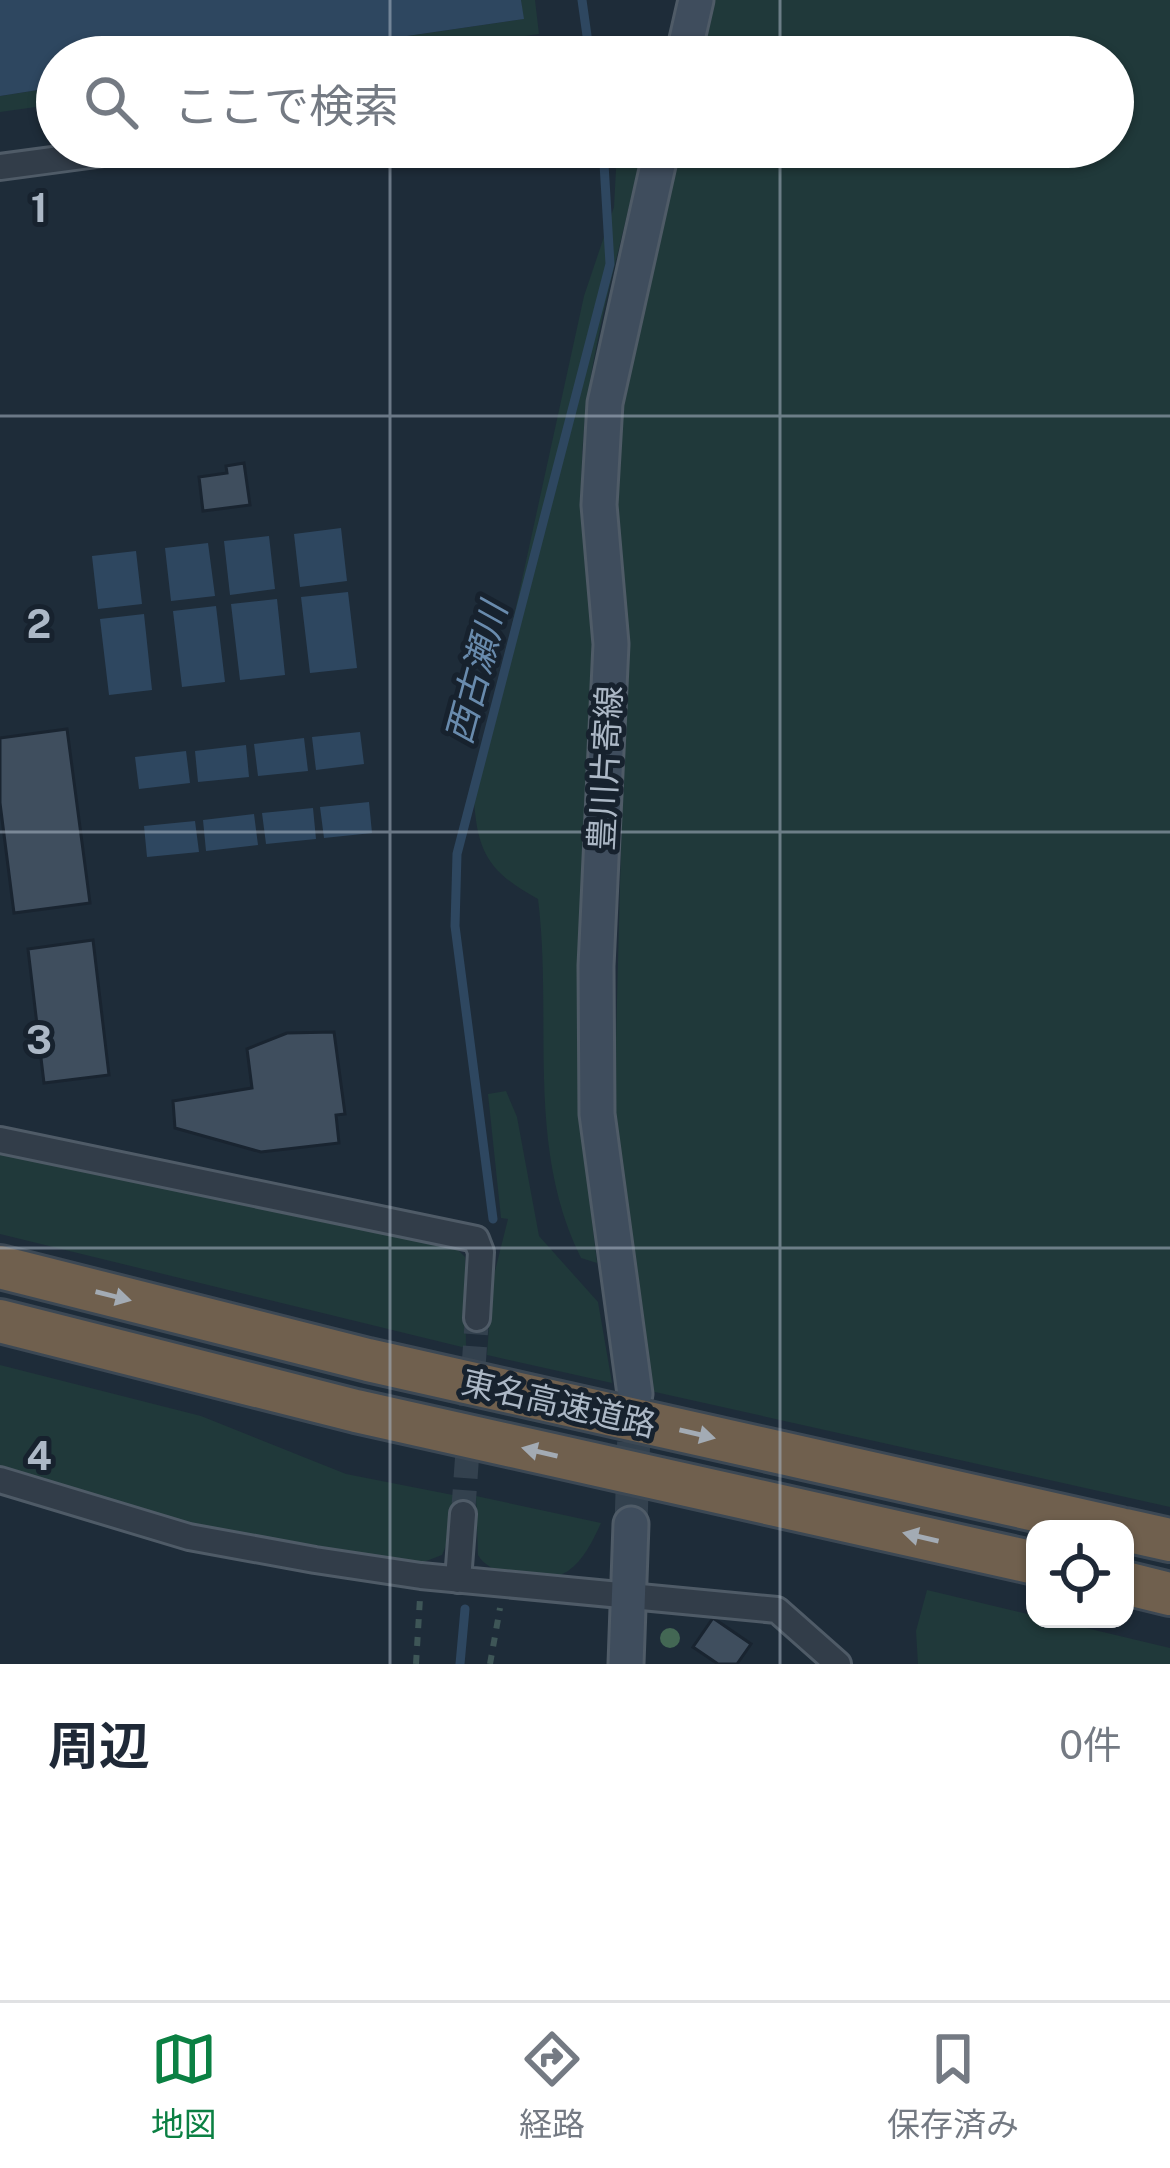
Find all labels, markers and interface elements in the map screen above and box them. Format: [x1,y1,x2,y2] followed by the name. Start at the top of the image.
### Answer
[36,36,1134,168] search box
[78,69,144,135] icon: search
[174,79,399,132] text: ここで検索
[31,185,47,231] text: 1
[437,594,516,748] water label: 西古瀬川
[27,601,51,647] text: 2
[582,685,628,851] street label: 豊川片寄線
[26,1017,52,1063] text: 3
[95,1287,132,1306] one-way arrow
[458,1362,660,1444] street label: 東名高速道路
[679,1425,716,1444] one-way arrow
[26,1433,52,1479] text: 4
[521,1442,559,1461] one-way arrow
[1026,1520,1134,1628] map controls
[1026,1520,1134,1628] button: locate
[901,1527,939,1546] one-way arrow
[48,1716,150,1775] text: 周辺
[1059,1722,1122,1768] text: 0件
[151,2026,217,2146] tab: 地図
[519,2026,585,2146] tab: 経路
[887,2026,1019,2146] tab: 保存済み

